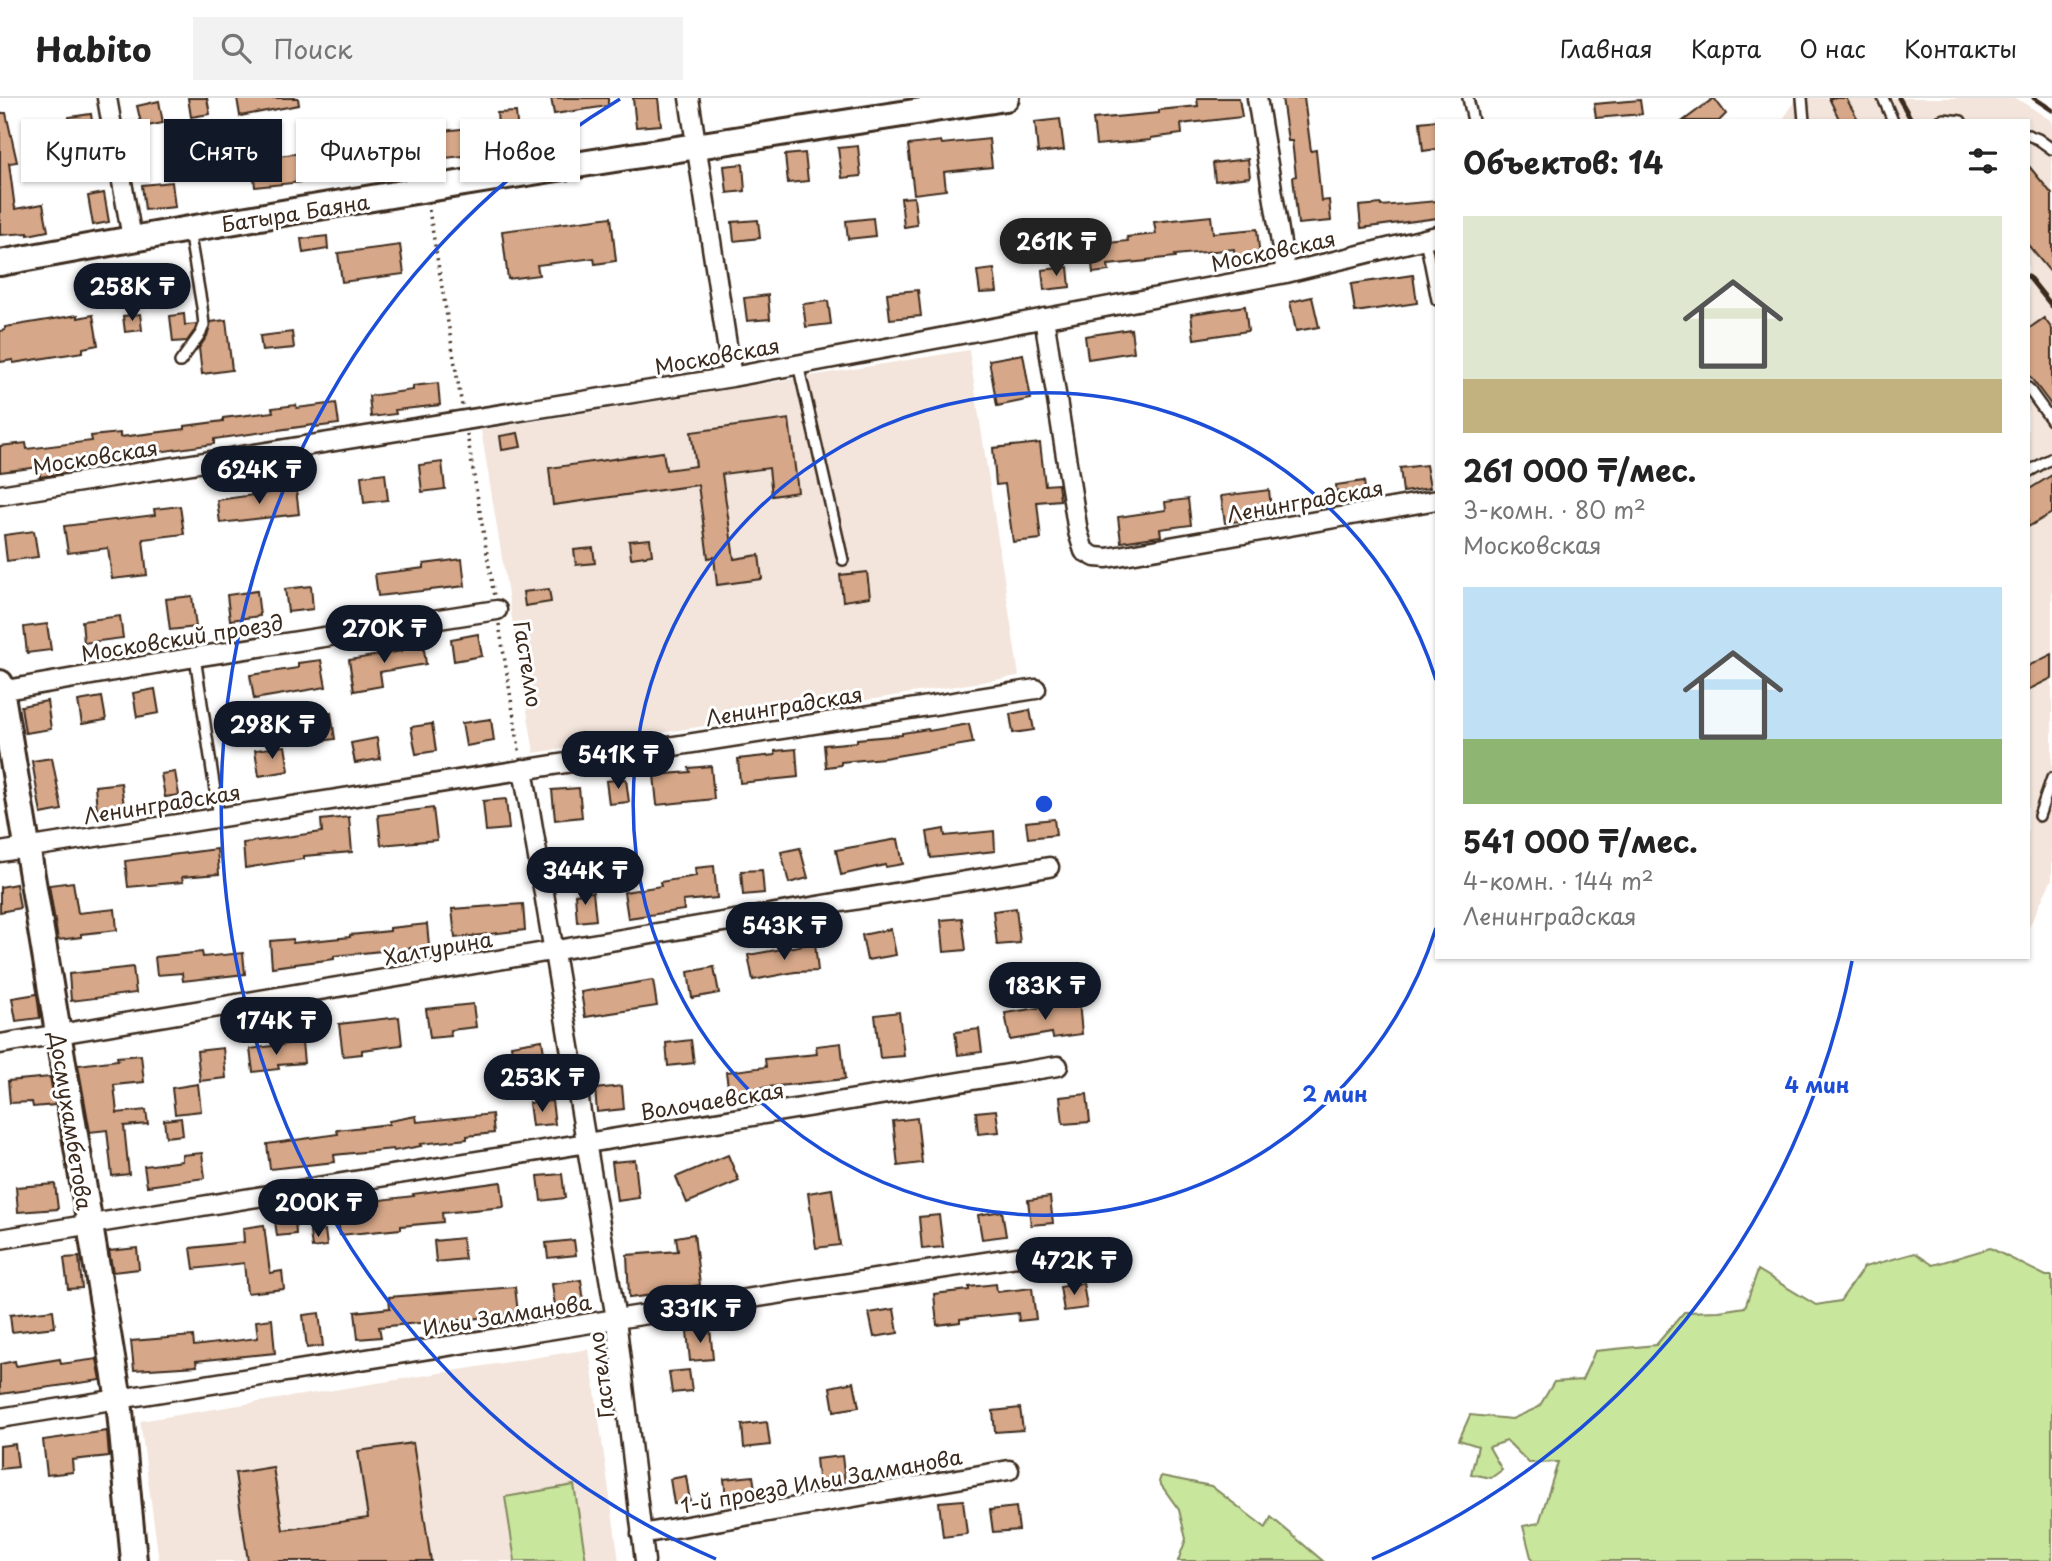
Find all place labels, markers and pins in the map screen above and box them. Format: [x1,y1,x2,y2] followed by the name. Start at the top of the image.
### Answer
[999,218,1113,278] pin: 261K ₸
[75,264,189,323] pin: 258K ₸
[202,446,316,506] pin: 624K ₸
[327,606,441,665] pin: 270K ₸
[215,702,329,761] pin: 298K ₸
[561,732,675,791] pin: 541K ₸
[1032,792,1056,816] centre of rings
[528,848,642,907] pin: 344K ₸
[727,902,841,962] pin: 543K ₸
[988,962,1102,1022] pin: 183K ₸
[219,998,333,1057] pin: 174K ₸
[485,1054,599,1114] pin: 253K ₸
[261,1180,375,1239] pin: 200K ₸
[1017,1238,1131,1297] pin: 472K ₸
[643,1286,757,1345] pin: 331K ₸

